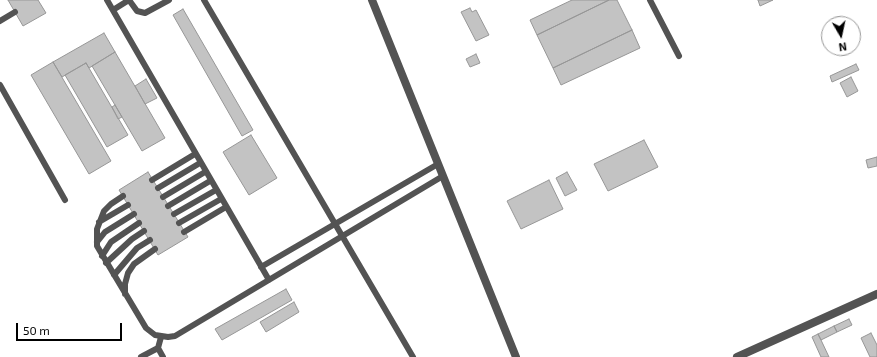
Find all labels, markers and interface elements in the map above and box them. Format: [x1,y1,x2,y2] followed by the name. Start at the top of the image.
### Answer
[821,16,861,56] north arrow
[838,40,848,54] text: N
[18,315,124,341] scale bar
[23,323,50,337] text: 50 m

